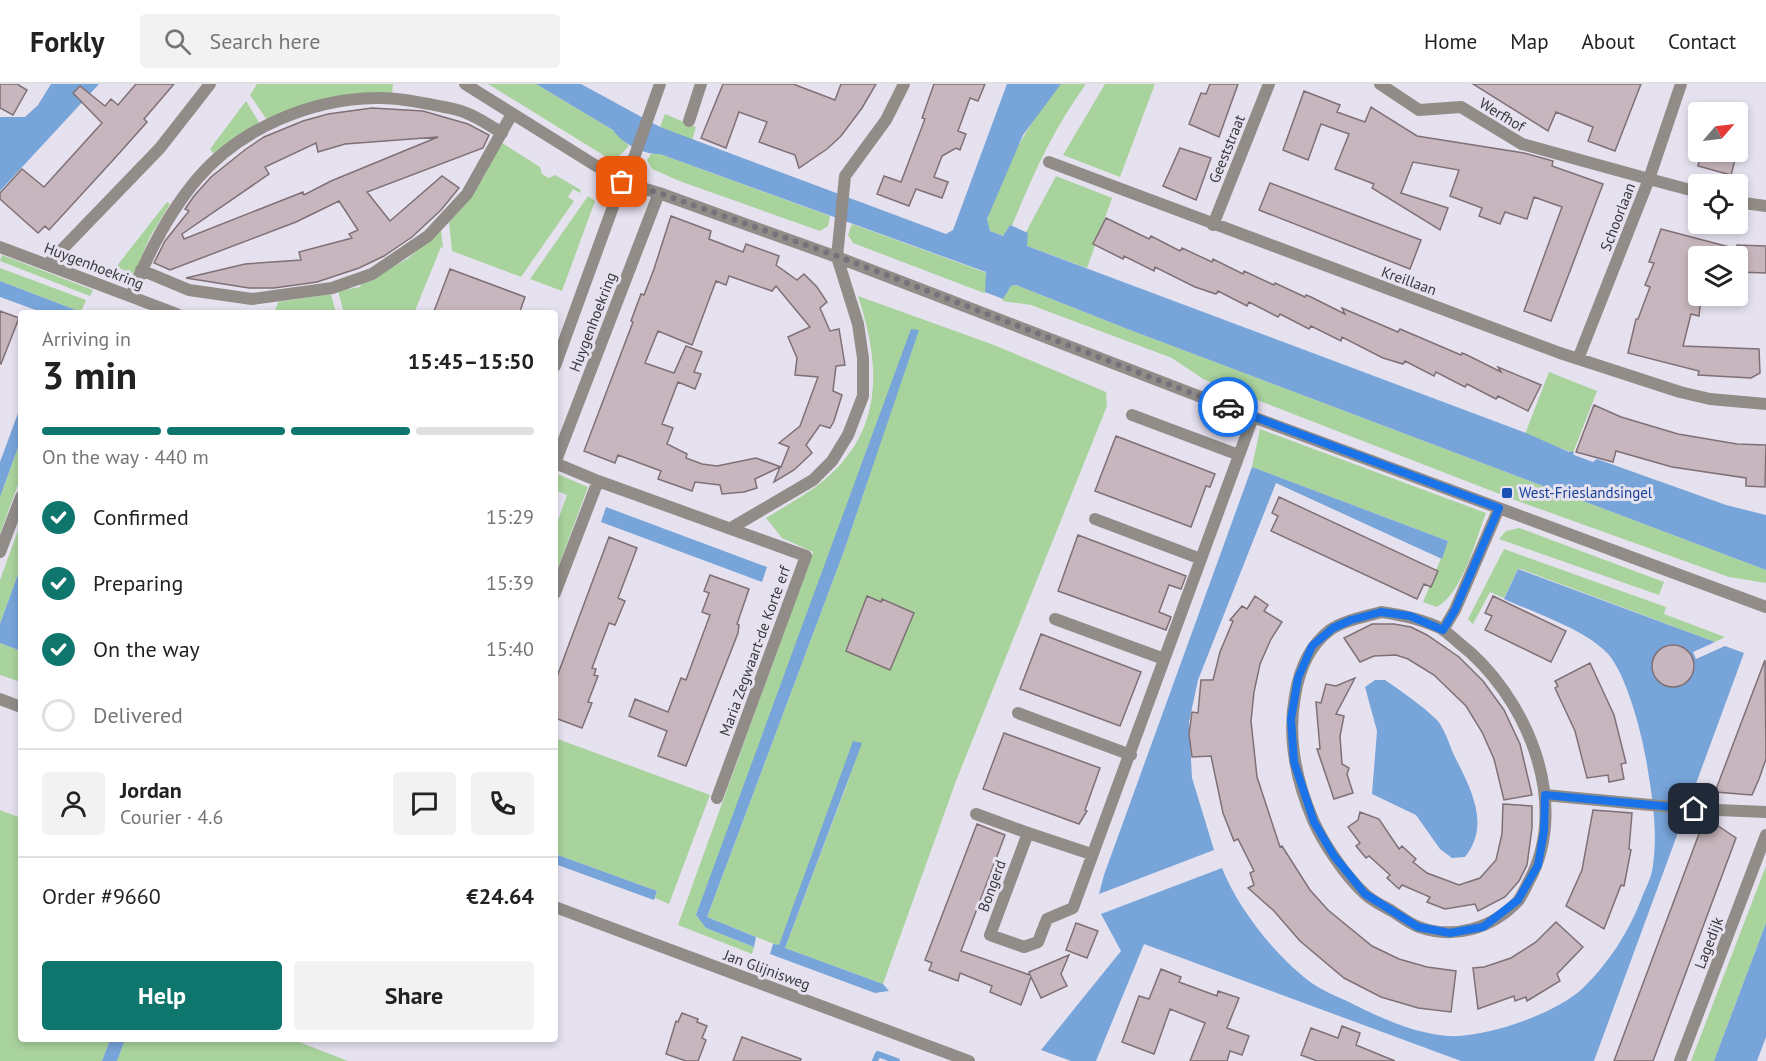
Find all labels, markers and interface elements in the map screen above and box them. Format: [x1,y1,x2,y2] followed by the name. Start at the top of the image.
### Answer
[140,14,560,68] search box
[30,23,104,60] text: Forkly
[161,25,194,58] icon: search
[209,27,320,55] text: Search here
[1424,28,1477,55] text: Home
[1510,28,1549,55] text: Map
[1582,28,1635,55] text: About
[1668,28,1736,55] text: Contact
[1476,94,1530,136] street label: Werfhof
[1688,102,1748,162] north arrow
[1688,102,1748,306] map controls
[1204,112,1249,186] street label: Geeststraat
[596,156,647,207] pin
[605,165,638,198] icon: bag
[1688,174,1748,234] button: locate
[1596,180,1639,254] street label: Schoorlaan
[42,238,147,293] street label: Huygenhoekring
[1688,246,1748,306] button: layers
[1379,262,1439,299] street label: Kreillaan
[565,269,620,374] street label: Huygenhoekring
[42,326,131,352] text: Arriving in
[408,347,534,375] text: 15:45–15:50
[42,349,137,400] text: 3 min
[1198,377,1258,437] courier
[1212,391,1245,424] icon: car
[42,444,209,470] text: On the way · 440 m
[1519,483,1653,502] place label: West-Frieslandsingel
[1500,486,1514,500] marker: West-Frieslandsingel
[42,501,75,534] icon: check
[93,503,189,531] text: Confirmed
[486,504,534,530] text: 15:29
[715,562,795,739] street label: Maria Zegwaart-de Korte erf
[42,567,75,600] icon: check
[93,569,183,597] text: Preparing
[486,570,534,596] text: 15:39
[42,633,75,666] icon: check
[93,635,200,663] text: On the way
[486,636,534,662] text: 15:40
[93,701,183,729] text: Delivered
[42,772,105,835] button: person
[393,772,456,835] button: chat
[471,772,534,835] button: phone
[120,776,182,804] text: Jordan
[1668,783,1719,834] pin
[1677,792,1710,825] icon: home
[120,804,223,830] text: Courier · 4.6
[973,857,1010,914] street label: Bongerd
[42,882,161,910] text: Order #9660
[466,882,534,910] text: €24.64
[1690,914,1727,971] street label: Lagedijk
[720,945,813,994] street label: Jan Glijnisweg
[42,961,282,1030] button: Help
[294,961,534,1030] button: Share

